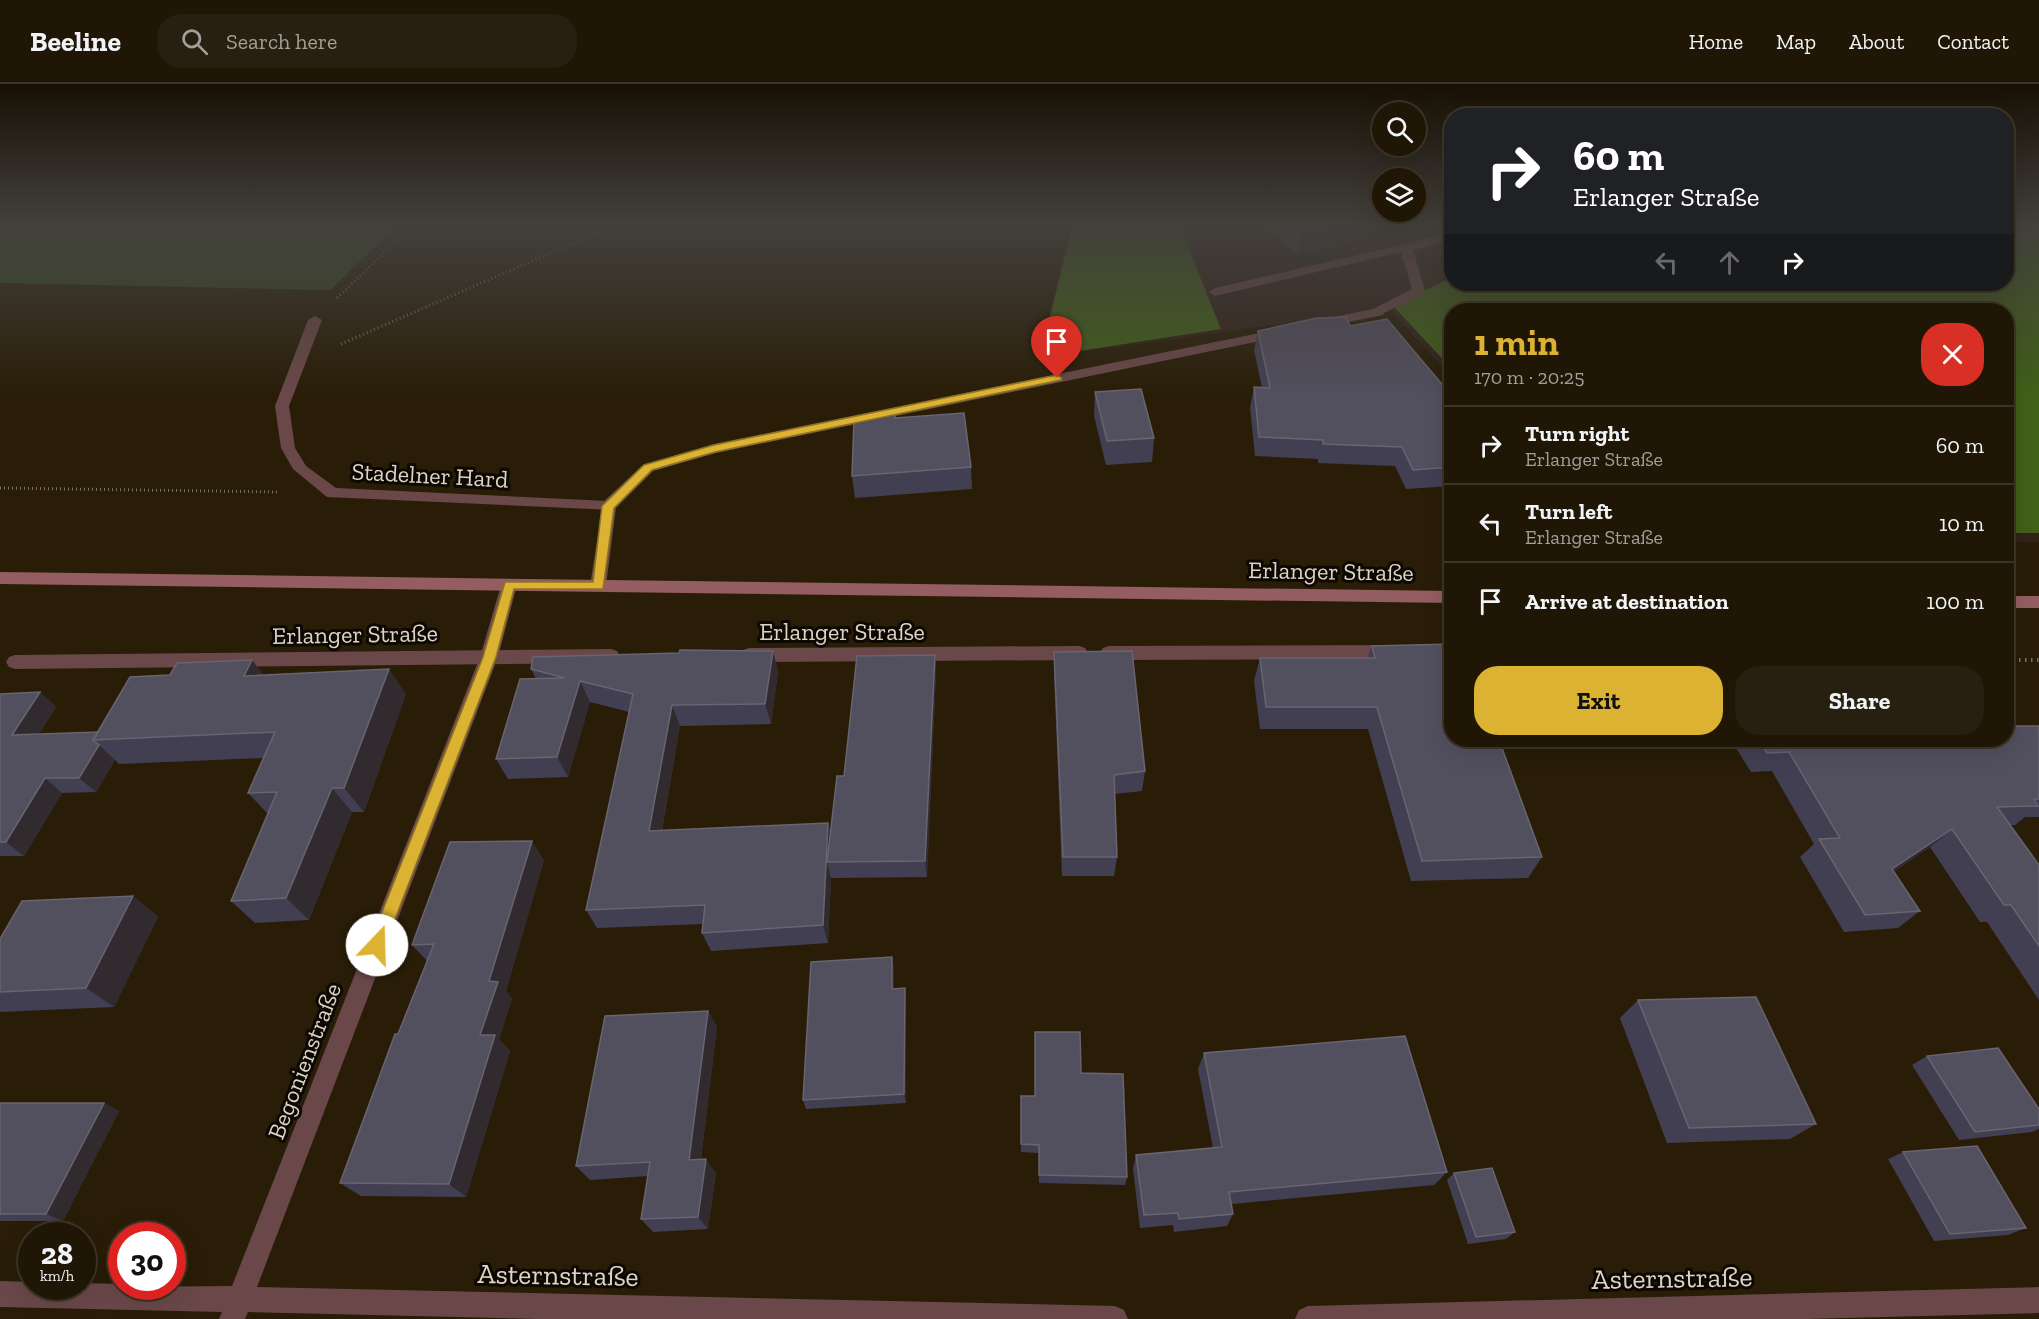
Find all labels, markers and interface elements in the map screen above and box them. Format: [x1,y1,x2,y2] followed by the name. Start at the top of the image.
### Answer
[157,14,577,68] search box
[30,25,121,58] text: Beeline
[178,25,211,58] icon: search
[226,28,337,55] text: Search here
[1689,29,1743,54] text: Home
[1776,29,1816,54] text: Map
[1849,29,1904,54] text: About
[1937,29,2009,54] text: Contact
[1372,102,1426,222] map controls
[1372,102,1426,156] button: search
[1573,130,1664,181] text: 60 m
[1474,132,1552,210] icon: right
[1372,168,1426,222] button: layers
[1573,181,1759,213] text: Erlanger Straße
[1650,246,1683,279] icon: left
[1713,246,1746,279] icon: ahead
[1776,246,1809,279] icon: right
[1031,316,1082,378] pin
[1474,321,1559,364] text: 1 min
[1921,323,1984,386] button: close
[1040,325,1073,358] icon: arrive
[1474,365,1584,389] text: 170 m · 20:25
[1525,420,1629,447] text: Turn right
[1474,429,1507,462] icon: right
[1936,432,1984,459] text: 60 m
[1525,447,1663,471] text: Erlanger Straße
[351,456,509,494] street label: Stadelner Hard
[1525,498,1612,525] text: Turn left
[1474,507,1507,540] icon: left
[1939,510,1984,537] text: 10 m
[1525,525,1663,549] text: Erlanger Straße
[1248,555,1414,587] street label: Erlanger Straße
[1474,585,1507,618] icon: arrive
[1525,588,1728,615] text: Arrive at destination
[1926,588,1984,615] text: 100 m
[759,617,925,646] street label: Erlanger Straße
[272,618,438,650] street label: Erlanger Straße
[1474,666,1723,735] button: Exit
[1735,666,1984,735] button: Share
[345,913,409,977] position arrow
[261,979,347,1143] street label: Begonienstraße
[108,1222,186,1300] speed limit sign: 30
[41,1236,73,1272] text: 28
[477,1257,639,1293] street label: Asternstraße
[1591,1260,1753,1296] street label: Asternstraße
[40,1267,74,1285] text: km/h

